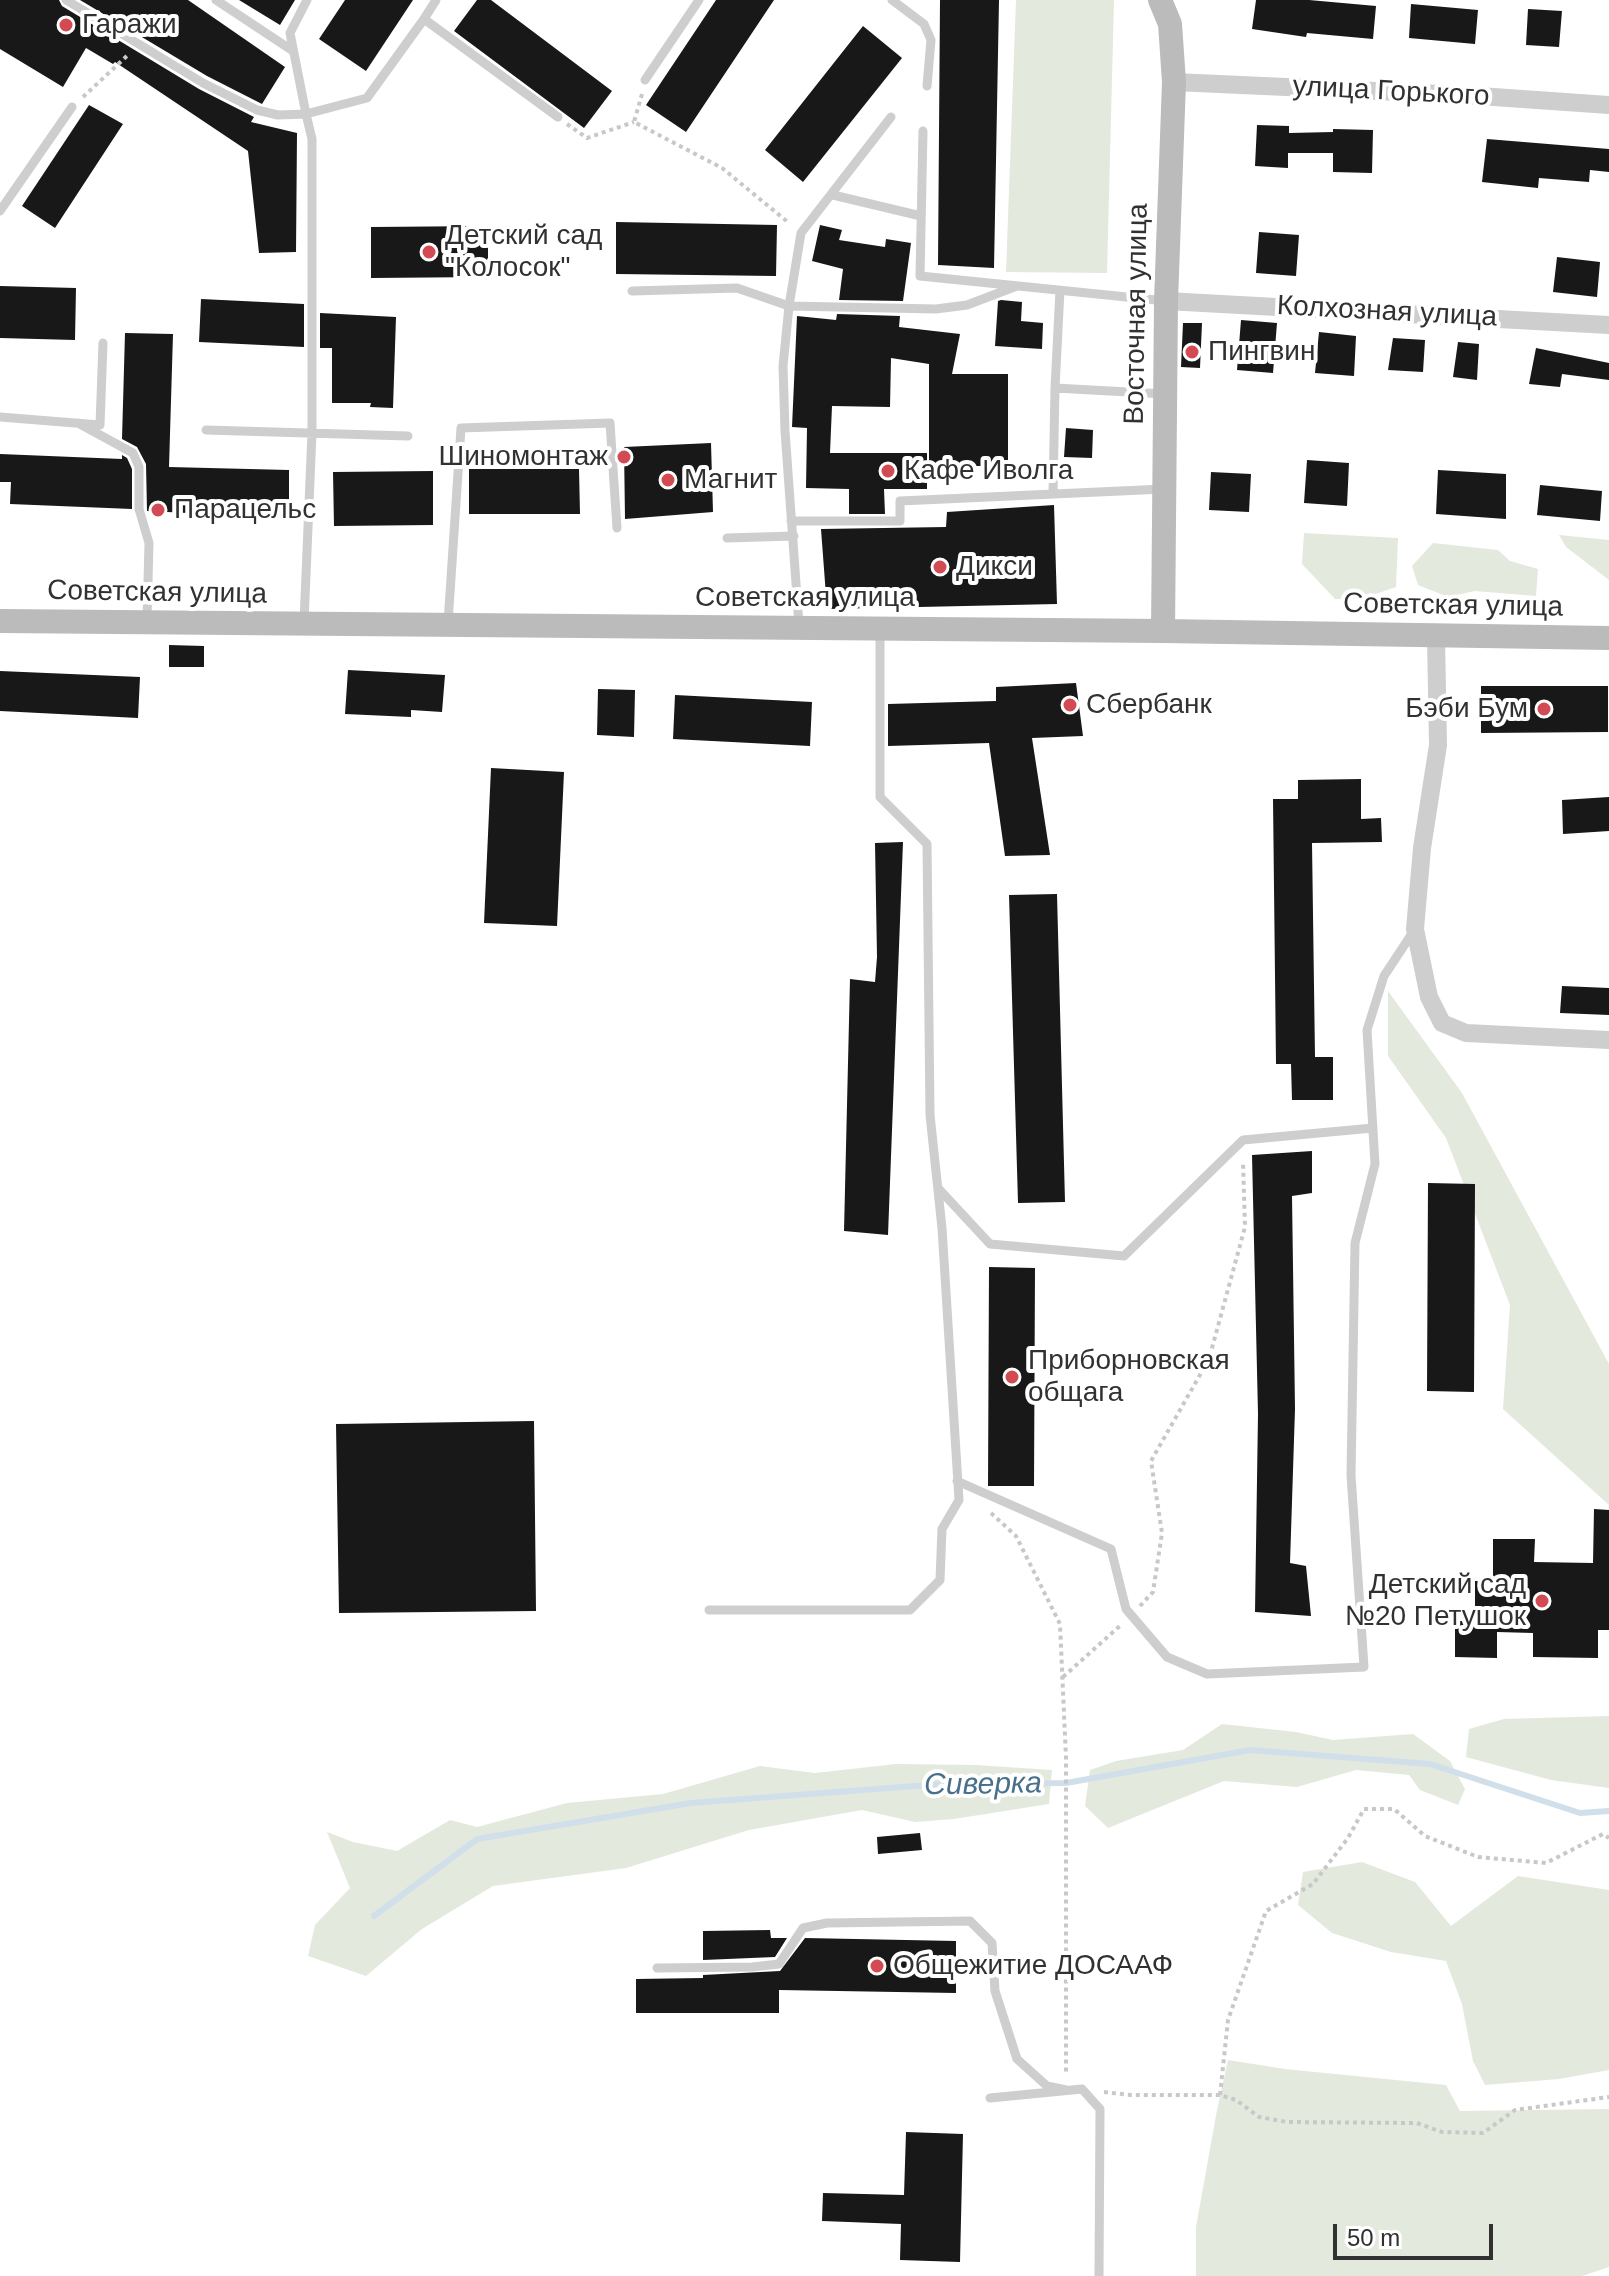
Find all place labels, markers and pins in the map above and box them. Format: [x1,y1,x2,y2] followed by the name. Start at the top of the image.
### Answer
[82,8,177,42] place label: Гаражи
[57,16,75,34] marker: Гаражи
[445,219,602,285] place label: Детский сад "Колосок"
[420,243,438,261] marker: Детский сад "Колосок"
[1208,335,1315,369] place label: Пингвин
[1183,343,1201,361] marker: Пингвин
[439,440,608,474] place label: Шиномонтаж
[615,448,633,466] marker: Шиномонтаж
[904,454,1073,488] place label: Кафе Иволга
[879,462,897,480] marker: Кафе Иволга
[684,463,777,497] place label: Магнит
[659,471,677,489] marker: Магнит
[174,493,316,527] place label: Парацельс
[149,501,167,519] marker: Парацельс
[956,550,1033,584] place label: Дикси
[931,558,949,576] marker: Дикси
[1086,688,1212,722] place label: Сбербанк
[1405,692,1528,726] place label: Бэби Бум
[1061,696,1079,714] marker: Сбербанк
[1535,700,1553,718] marker: Бэби Бум
[1028,1344,1230,1410] place label: Приборновская общага
[1003,1368,1021,1386] marker: Приборновская общага
[1345,1568,1526,1634] place label: Детский сад №20 Петушок
[1533,1592,1551,1610] marker: Детский сад №20 Петушок
[893,1949,1173,1983] place label: Общежитие ДОСААФ
[868,1957,886,1975] marker: Общежитие ДОСААФ

